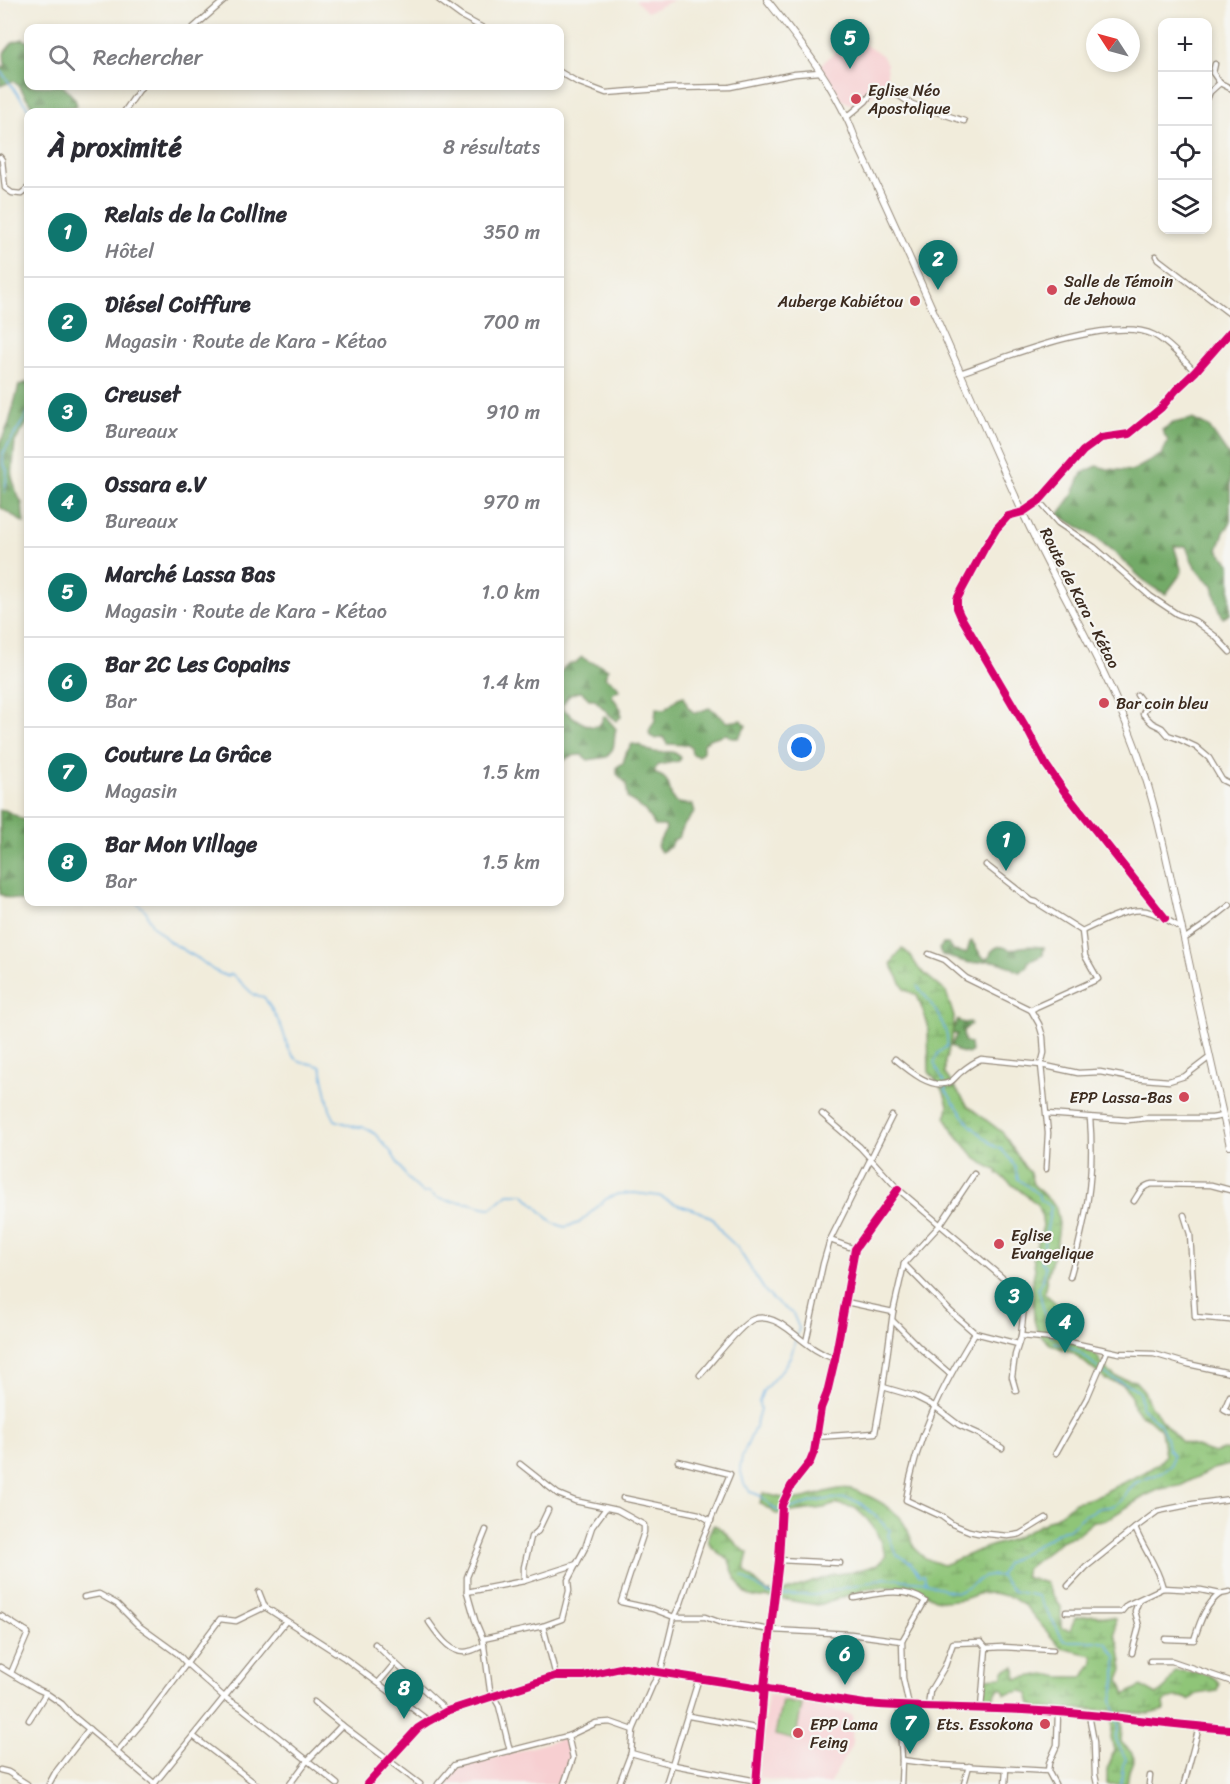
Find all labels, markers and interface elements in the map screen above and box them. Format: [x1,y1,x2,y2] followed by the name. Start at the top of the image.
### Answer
[1086,18,1140,72] north arrow
[1158,18,1212,234] map controls
[1158,18,1212,72] button: +
[830,20,870,69] pin: 5
[24,24,564,90] search box
[93,38,203,77] text: Rechercher
[45,41,78,74] icon: search
[1158,72,1212,126] button: −
[867,76,951,123] place label: Eglise Néo Apostolique
[849,92,863,106] marker: Eglise Néo Apostolique
[48,124,182,170] text: À proximité
[1158,126,1212,180] button: locate
[443,130,540,165] text: 8 résultats
[1158,180,1212,234] button: layers
[105,195,287,234] text: Relais de la Colline
[63,215,72,250] text: 1
[484,215,540,250] text: 350 m
[105,234,154,269] text: Hôtel
[918,240,958,290] pin: 2
[1064,267,1173,314] place label: Salle de Témoin de Jehowa
[1045,283,1059,297] marker: Salle de Témoin de Jehowa
[105,285,251,324] text: Diésel Coiffure
[777,287,903,316] place label: Auberge Kabiétou
[908,294,922,308] marker: Auberge Kabiétou
[62,305,73,340] text: 2
[483,305,540,340] text: 700 m
[105,324,387,359] text: Magasin · Route de Kara - Kétao
[105,375,180,414] text: Creuset
[62,395,73,430] text: 3
[486,395,540,430] text: 910 m
[105,414,178,449] text: Bureaux
[105,465,207,504] text: Ossara e.V
[61,485,74,520] text: 4
[483,485,540,520] text: 970 m
[105,504,178,539] text: Bureaux
[1032,522,1128,674] street label: Route de Kara - Kétao
[105,555,275,594] text: Marché Lassa Bas
[61,575,74,610] text: 5
[482,575,540,610] text: 1.0 km
[105,594,387,629] text: Magasin · Route de Kara - Kétao
[105,645,290,684] text: Bar 2C Les Copains
[62,665,73,700] text: 6
[482,665,540,700] text: 1.4 km
[105,684,136,719] text: Bar
[1116,689,1209,718] place label: Bar coin bleu
[1097,696,1111,710] marker: Bar coin bleu
[787,733,816,762] your location
[105,735,271,774] text: Couture La Grâce
[62,755,73,790] text: 7
[482,755,540,790] text: 1.5 km
[105,774,177,809] text: Magasin
[986,822,1026,871] pin: 1
[105,825,257,864] text: Bar Mon Village
[61,845,74,880] text: 8
[482,845,540,880] text: 1.5 km
[105,864,136,899] text: Bar
[1070,1083,1172,1112] place label: EPP Lassa-Bas
[1177,1090,1191,1104] marker: EPP Lassa-Bas
[1011,1221,1094,1268] place label: Eglise Evangelique
[992,1237,1006,1251] marker: Eglise Evangelique
[994,1278,1034,1327] pin: 3
[1046,1304,1084,1353] pin: 4
[826,1636,864,1685] pin: 6
[384,1670,424,1719] pin: 8
[890,1704,930,1754] pin: 7
[810,1710,879,1757] place label: EPP Lama Feing
[937,1710,1033,1739] place label: Ets. Essokona
[1038,1717,1052,1731] marker: Ets. Essokona
[791,1726,805,1740] marker: EPP Lama Feing

